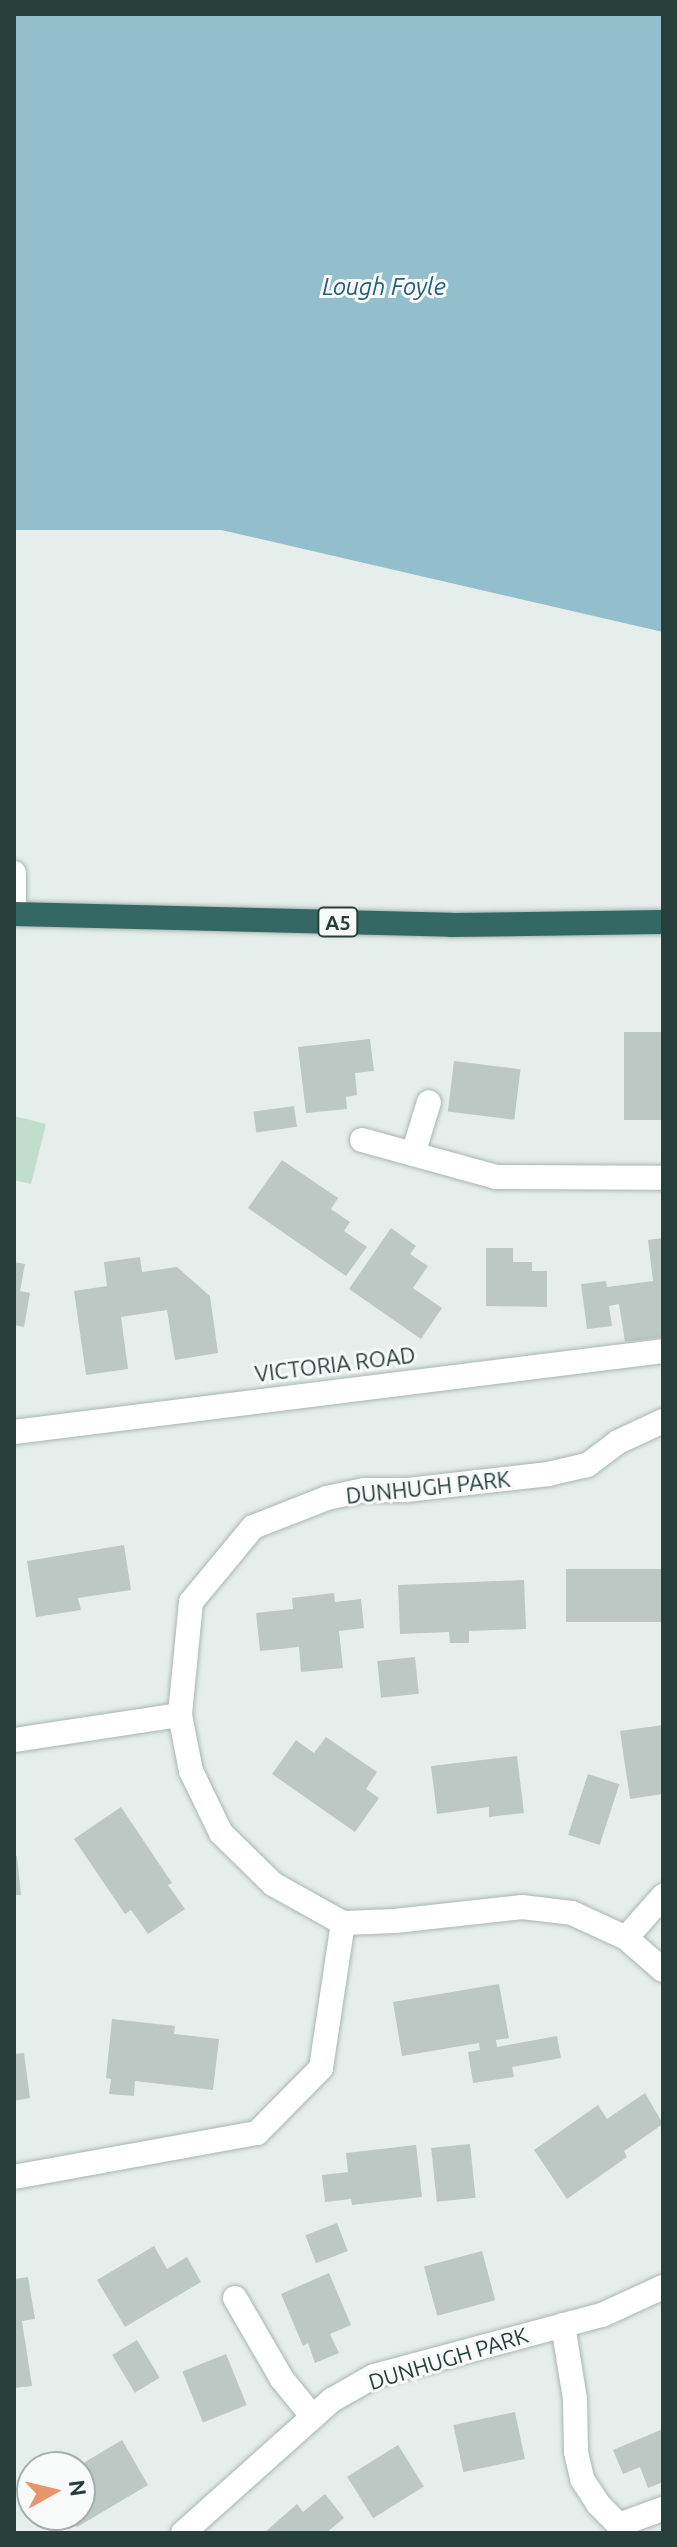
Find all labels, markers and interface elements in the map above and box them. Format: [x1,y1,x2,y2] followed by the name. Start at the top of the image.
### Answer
[322,273,446,301] water label: Lough Foyle
[316,906,360,938] road number: A5
[253,1341,417,1387] street label: VICTORIA ROAD
[344,1465,512,1509] street label: DUNHUGH PARK
[365,2321,531,2395] street label: DUNHUGH PARK
[16,2451,96,2531] north arrow
[65,2478,92,2498] text: N

